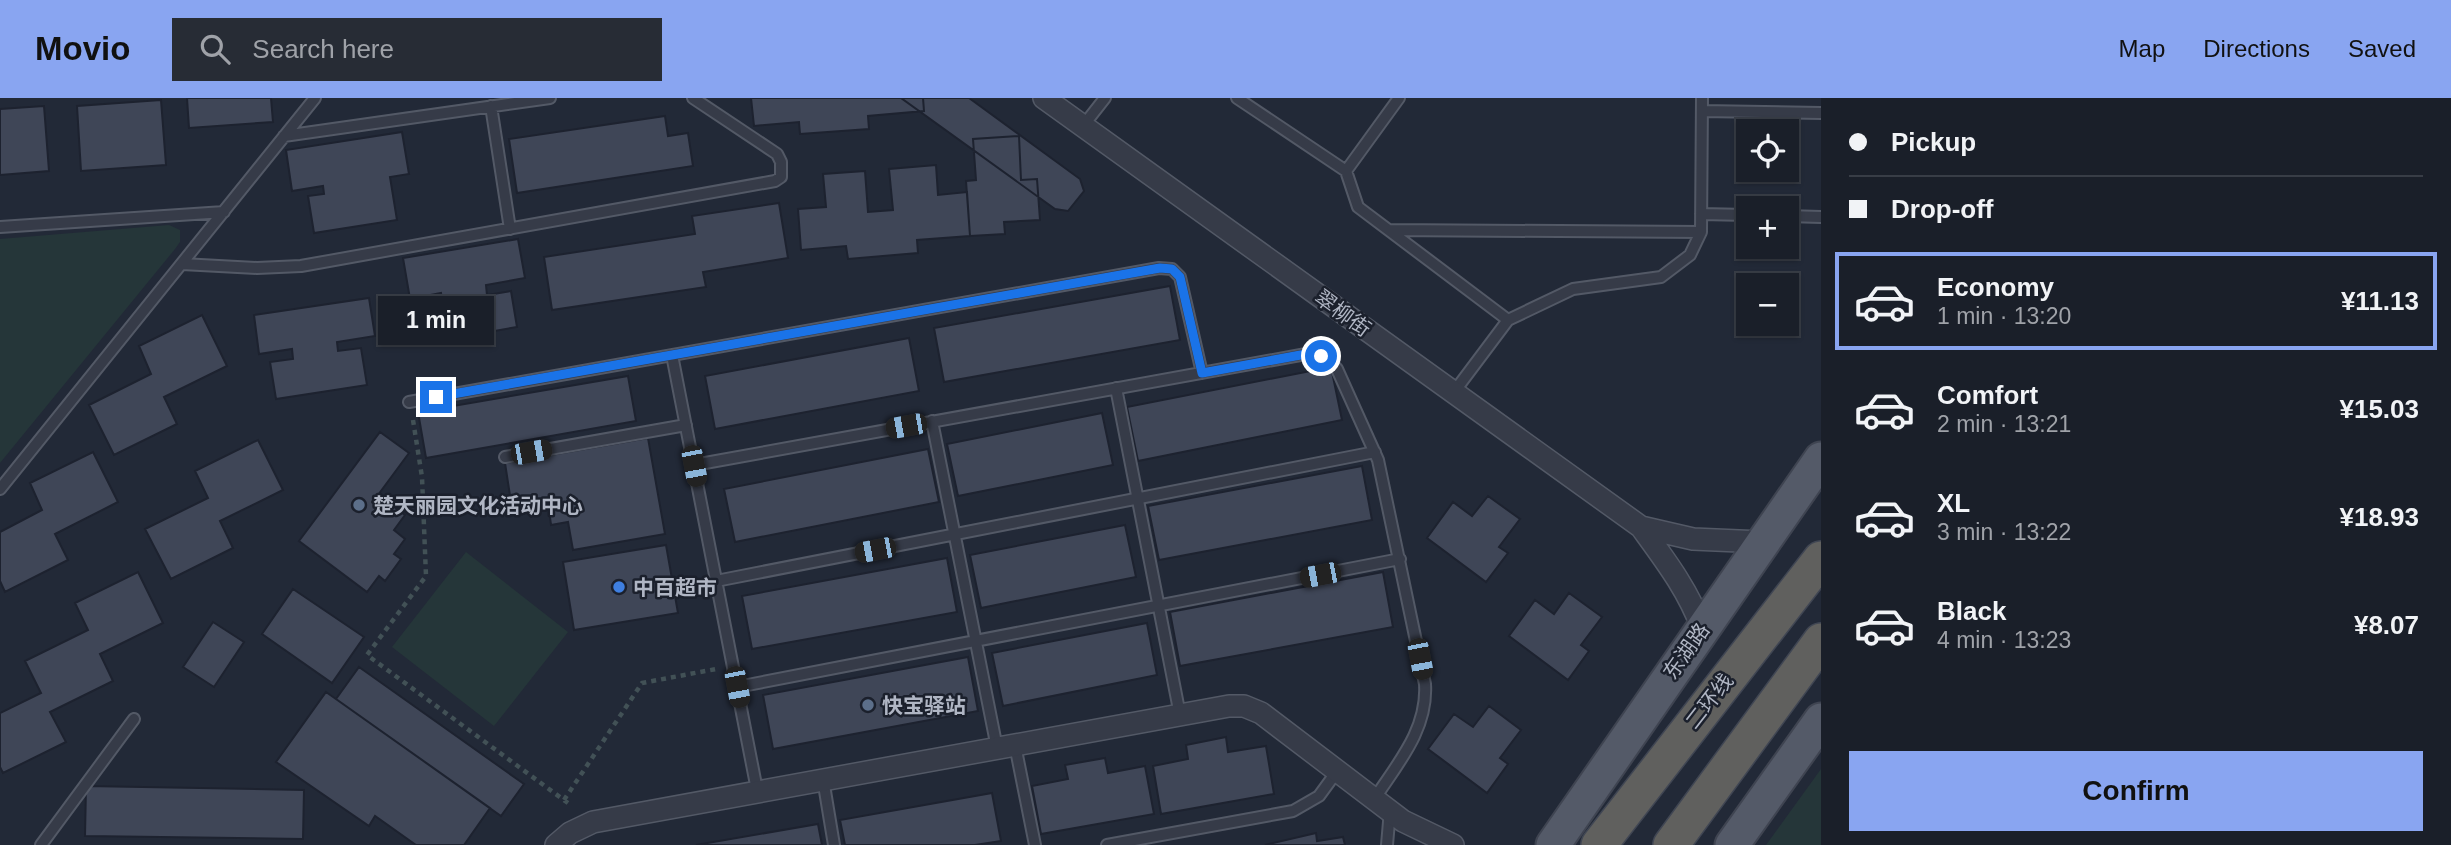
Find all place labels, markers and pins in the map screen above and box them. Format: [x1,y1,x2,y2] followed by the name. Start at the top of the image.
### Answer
[373,494,583,517] place label: 楚天丽园文化活动中心
[351,497,367,513] marker: 楚天丽园文化活动中心
[633,576,717,599] place label: 中百超市
[611,579,627,595] marker: 中百超市
[882,694,966,717] place label: 快宝驿站
[860,697,876,713] marker: 快宝驿站

